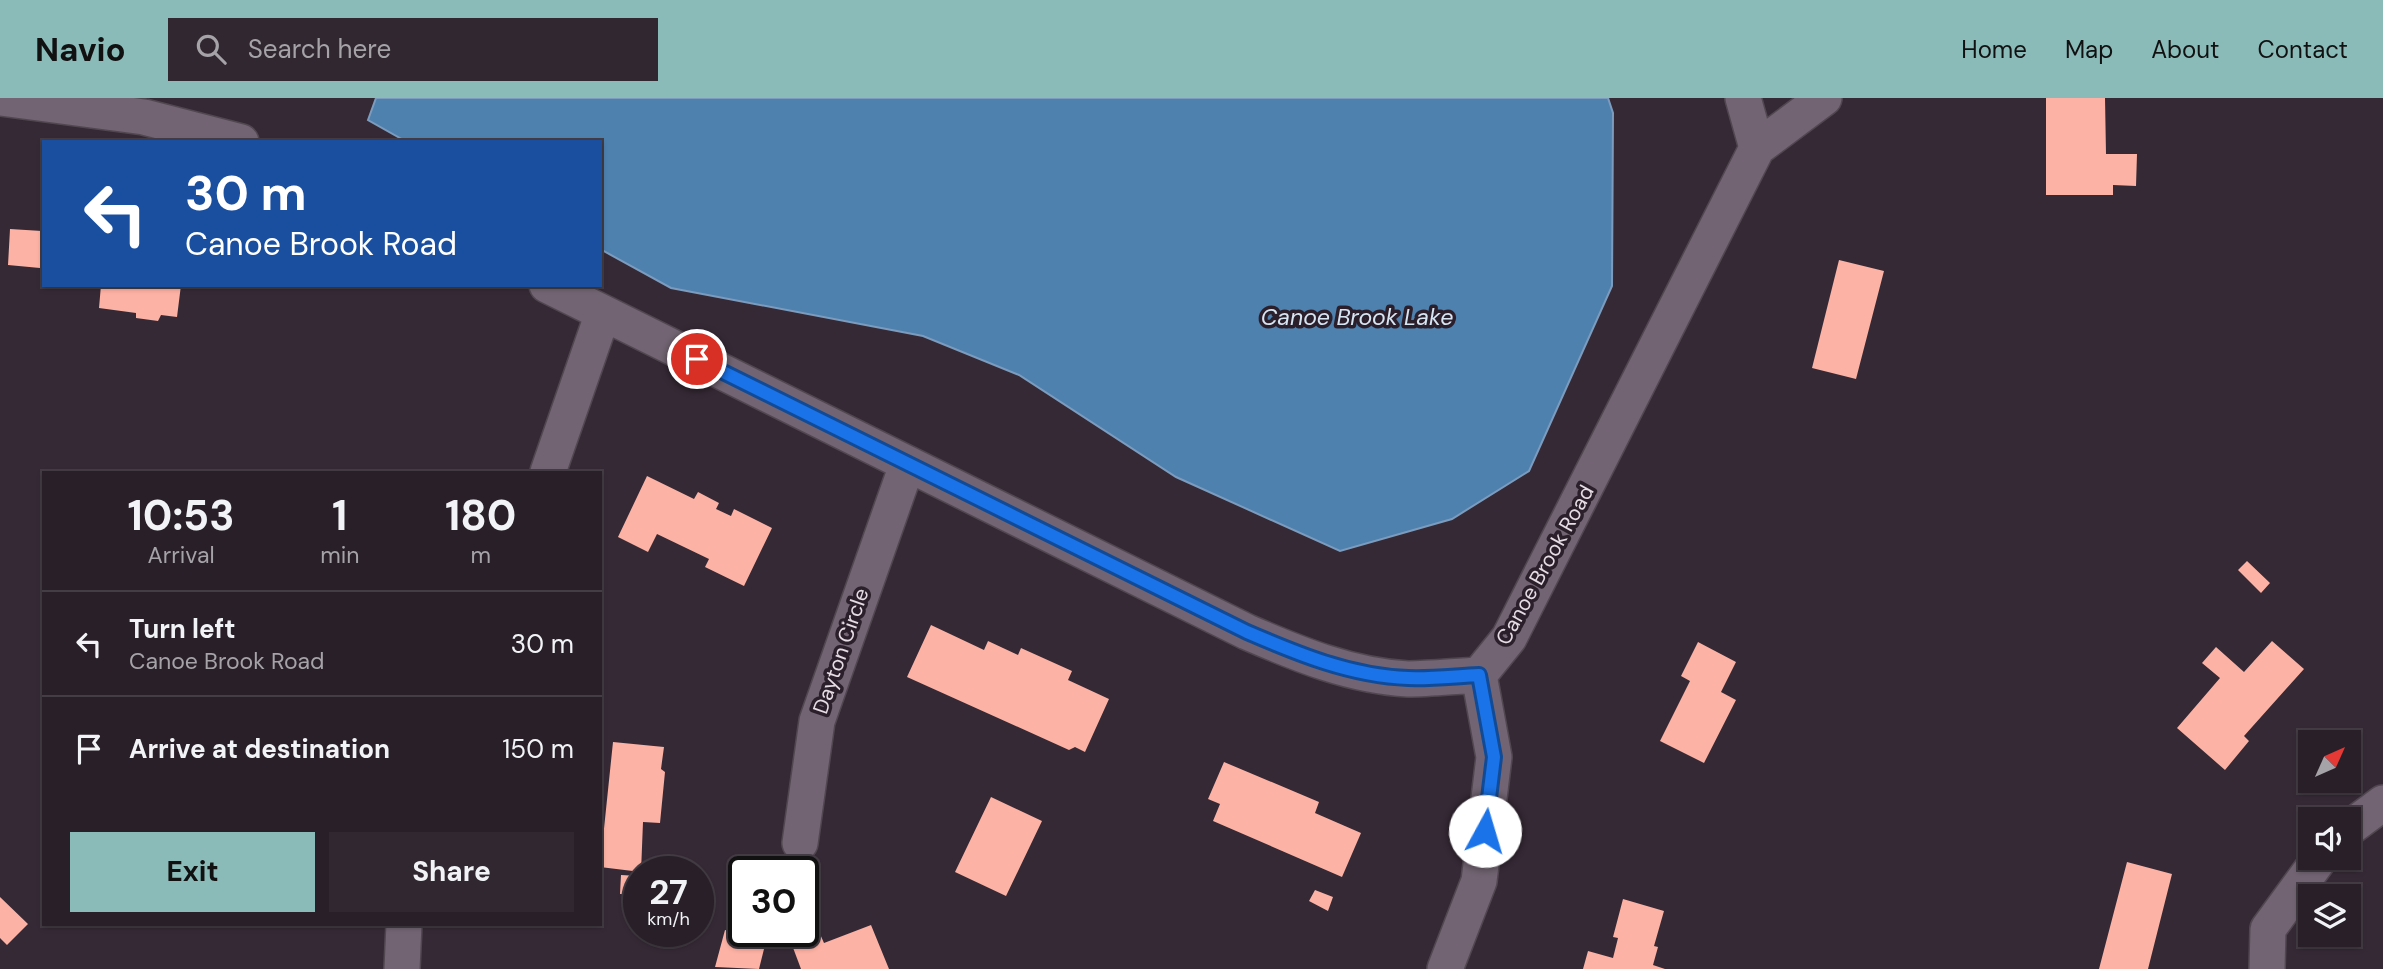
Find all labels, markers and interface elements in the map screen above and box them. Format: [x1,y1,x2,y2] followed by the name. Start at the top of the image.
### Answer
[168,18,658,81] search box
[35,28,126,71] text: Navio
[192,30,230,68] icon: search
[248,32,391,66] text: Search here
[1961,34,2027,65] text: Home
[2065,34,2113,65] text: Map
[2151,34,2220,65] text: About
[2258,34,2348,65] text: Contact
[185,161,307,225] text: 30 m
[70,168,161,259] icon: left
[185,223,457,265] text: Canoe Brook Road
[1261,302,1453,332] water label: Canoe Brook Lake
[667,329,727,389] pin
[678,340,716,378] icon: arrive
[1489,480,1601,650] street label: Canoe Brook Road
[128,488,235,543] text: 10:53
[332,488,347,543] text: 1
[445,488,516,543] text: 180
[148,540,215,570] text: Arrival
[320,540,359,570] text: min
[470,540,491,570] text: m
[806,584,876,718] street label: Dayton Circle
[129,612,236,646] text: Turn left
[70,625,108,663] icon: left
[511,627,574,661] text: 30 m
[129,646,325,676] text: Canoe Brook Road
[70,730,108,768] icon: arrive
[2298,730,2361,793] north arrow
[2298,730,2361,947] map controls
[129,732,390,766] text: Arrive at destination
[502,732,574,766] text: 150 m
[1448,794,1522,868] position arrow
[2298,807,2361,870] button: sound
[70,832,315,912] button: Exit
[329,832,574,912] button: Share
[728,856,819,947] speed limit sign: 30
[649,869,688,915] text: 27
[2298,884,2361,947] button: layers
[647,907,690,931] text: km/h

